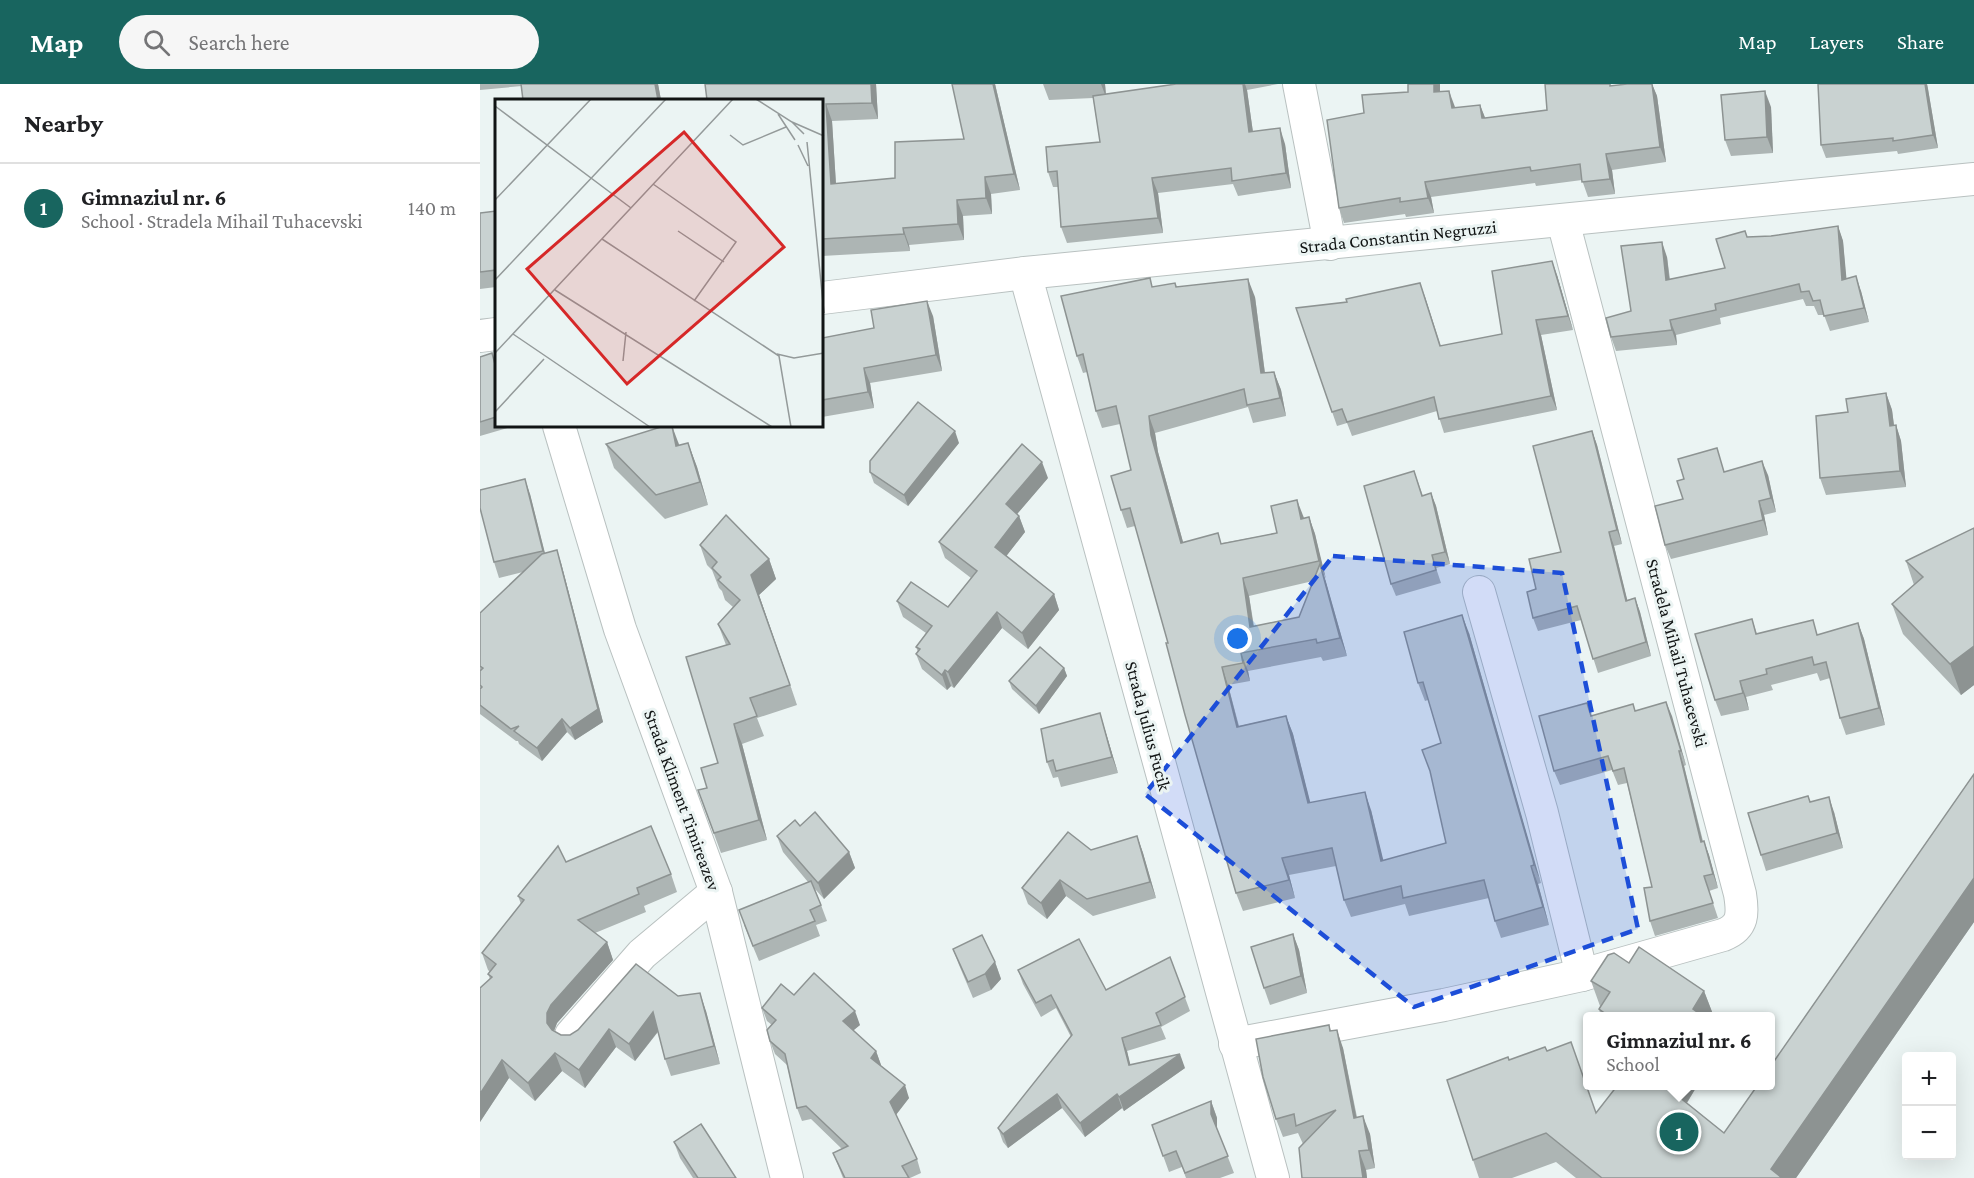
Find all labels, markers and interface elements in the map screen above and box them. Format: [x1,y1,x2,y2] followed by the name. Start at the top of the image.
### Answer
[119,15,539,69] search box
[140,26,173,59] icon: search
[30,27,83,58] text: Map
[188,30,289,55] text: Search here
[1738,30,1777,54] text: Map
[1810,30,1864,54] text: Layers
[1897,30,1944,54] text: Share
[495,99,824,428] inset map
[24,109,103,138] text: Nearby
[81,185,227,210] text: Gimnaziul nr. 6
[40,197,47,219] text: 1
[408,197,456,219] text: 140 m
[81,210,362,232] text: School · Stradela Mihail Tuhacevski
[1299,217,1498,257] street label: Strada Constantin Negruzzi
[1642,557,1712,750] street label: Stradela Mihail Tuhacevski
[1223,624,1252,653] your location
[1121,659,1175,793] street label: Strada Julius Fucik
[640,707,724,894] street label: Strada Kliment Timireazev
[1583,1012,1775,1090] popup
[1606,1028,1752,1053] text: Gimnaziul nr. 6
[1902,1052,1956,1160] map controls
[1902,1052,1956,1106] button: +
[1606,1053,1660,1075] text: School
[1902,1106,1956,1160] button: −
[1660,1110,1698,1154] pin: 1

